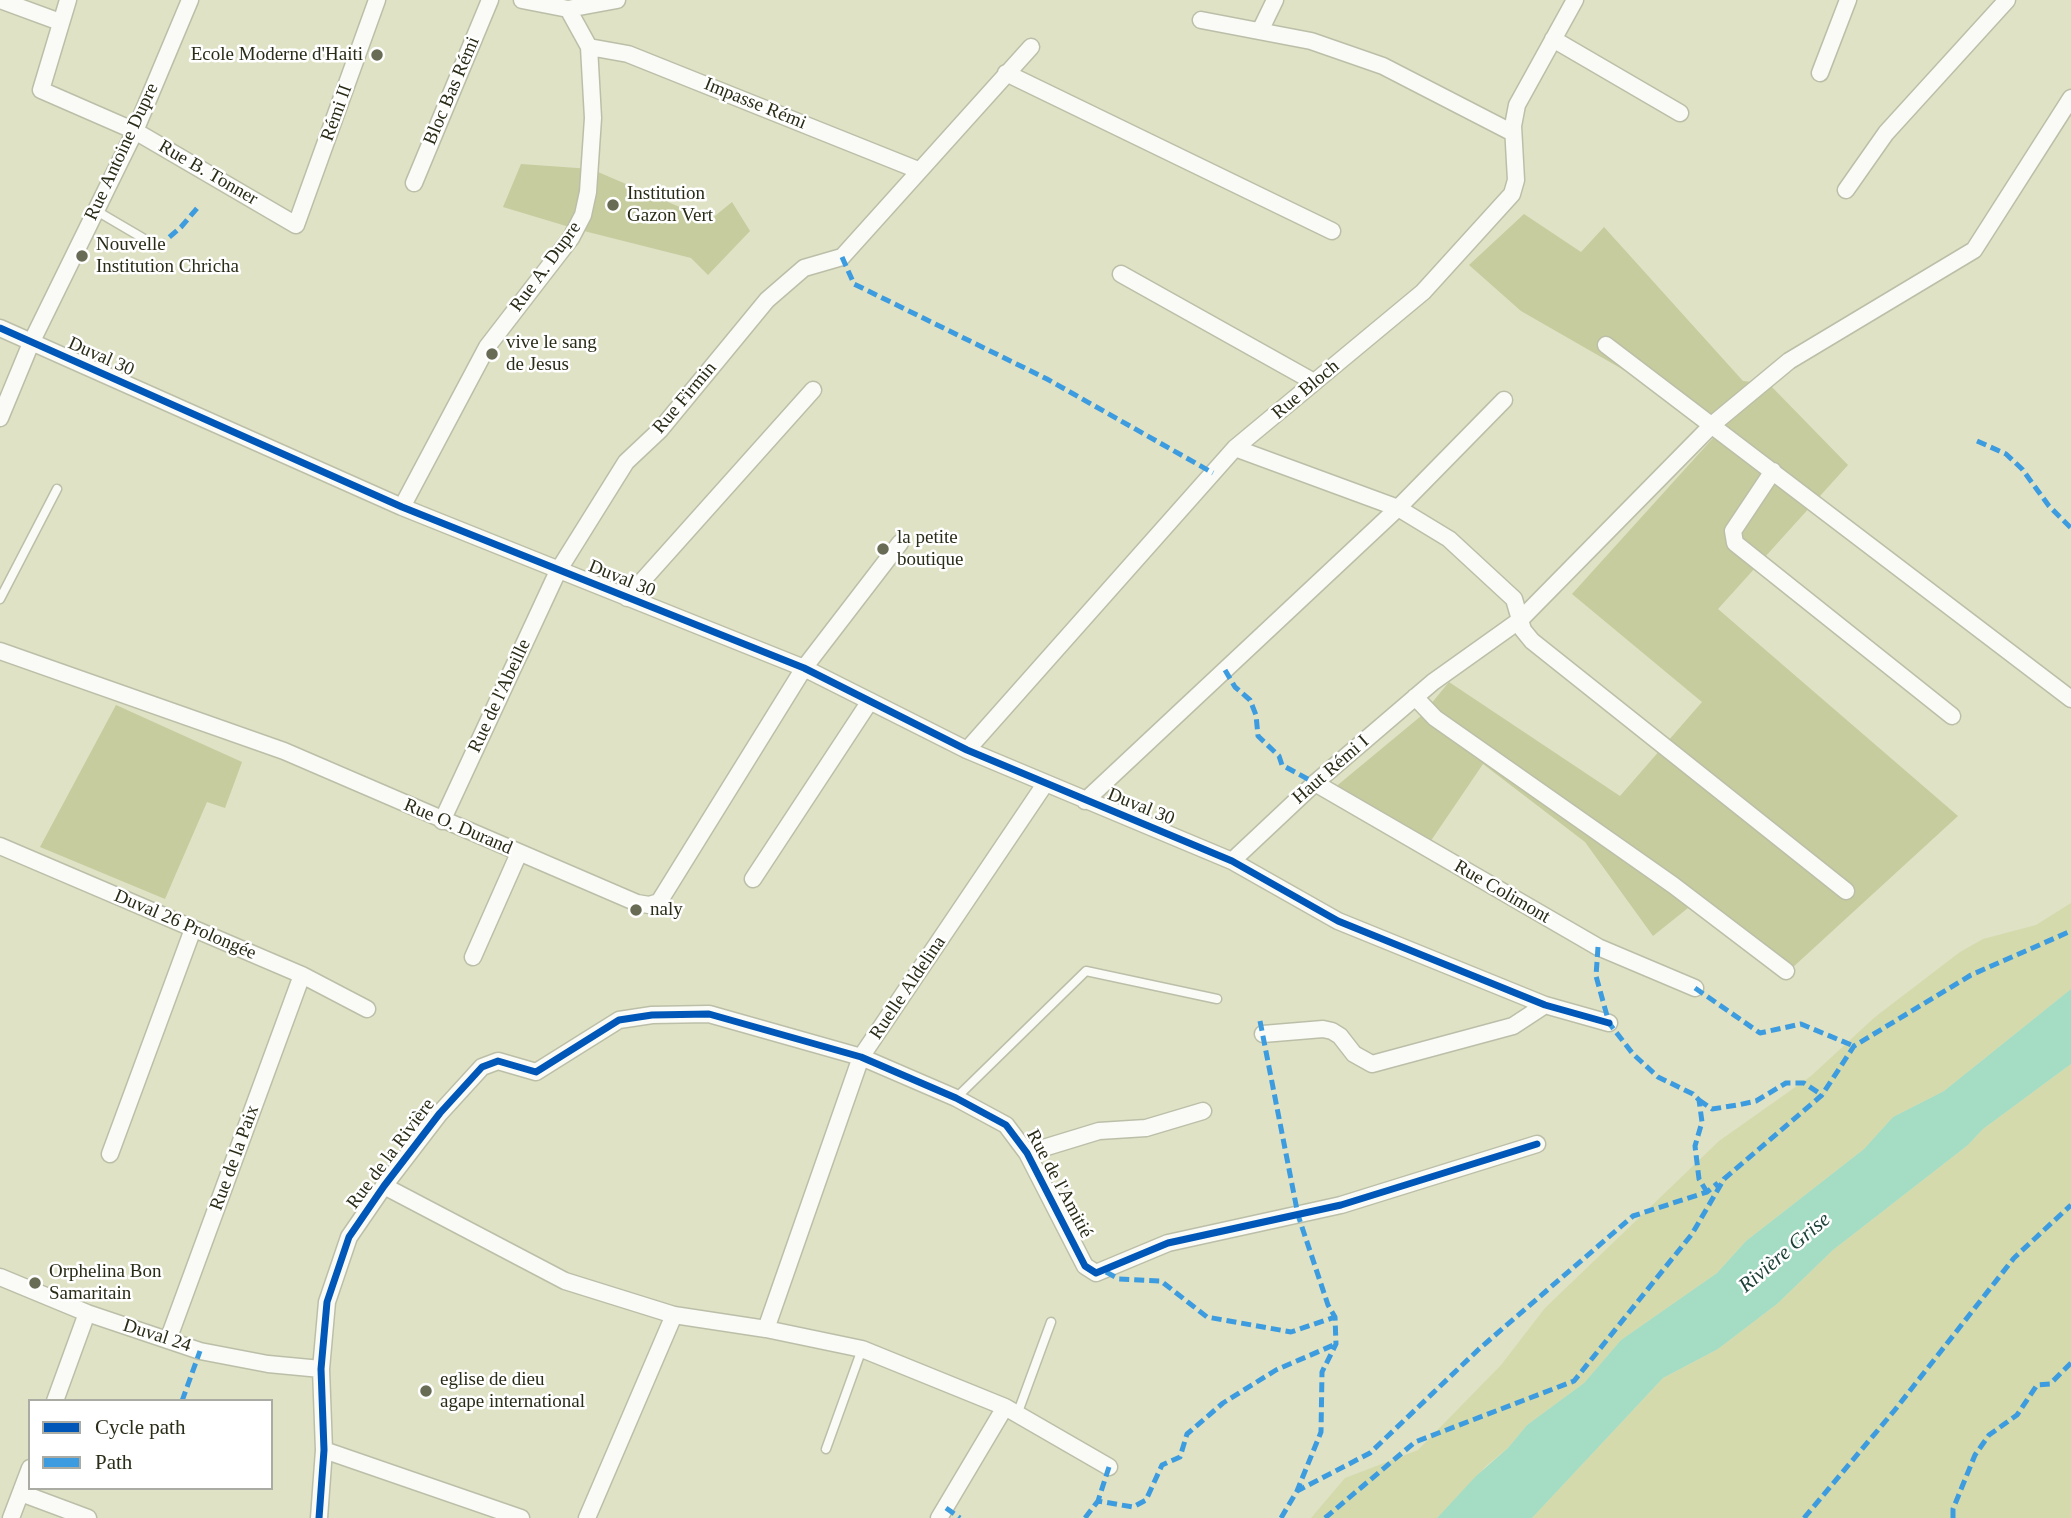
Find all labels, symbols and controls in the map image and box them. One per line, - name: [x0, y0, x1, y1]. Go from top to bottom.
- street label: Bloc Bas Rémi: [419, 34, 485, 148]
- place label: Ecole Moderne d'Haiti: [191, 44, 363, 66]
- marker: Ecole Moderne d'Haiti: [369, 47, 385, 63]
- street label: Impasse Rémi: [701, 73, 809, 135]
- street label: Rue Antoine Dupre: [80, 80, 164, 224]
- street label: Rémi II: [316, 82, 358, 144]
- street label: Rue B. Tonner: [154, 135, 262, 211]
- place label: Institution Gazon Vert: [627, 183, 713, 227]
- marker: Institution Gazon Vert: [605, 197, 621, 213]
- street label: Rue A. Dupre: [506, 217, 586, 317]
- place label: Nouvelle Institution Chricha: [96, 234, 239, 278]
- marker: Nouvelle Institution Chricha: [74, 248, 90, 264]
- street label: Duval 30: [64, 332, 138, 382]
- place label: vive le sang de Jesus: [506, 332, 597, 376]
- marker: vive le sang de Jesus: [484, 346, 500, 362]
- street label: Rue Bloch: [1268, 355, 1344, 425]
- street label: Rue Firmin: [648, 357, 722, 439]
- place label: la petite boutique: [897, 527, 963, 571]
- marker: la petite boutique: [875, 541, 891, 557]
- street label: Duval 30: [585, 555, 659, 603]
- street label: Rue de l'Abeille: [464, 636, 536, 756]
- street label: Haut Rémi I: [1288, 731, 1374, 809]
- street label: Duval 30: [1104, 783, 1178, 831]
- street label: Rue O. Durand: [400, 794, 516, 860]
- street label: Rue Colimont: [1450, 855, 1554, 929]
- street label: Duval 26 Prolongée: [111, 885, 259, 965]
- place label: naly: [650, 899, 683, 921]
- marker: naly: [628, 902, 644, 918]
- street label: Ruelle Aldelina: [865, 932, 951, 1044]
- street label: Rue de la Rivière: [342, 1094, 440, 1214]
- street label: Rue de la Paix: [205, 1102, 265, 1214]
- street label: Rue de l'Amitié: [1021, 1126, 1097, 1242]
- water label: Rivière Grise: [1734, 1207, 1836, 1299]
- place label: Orphelina Bon Samaritain: [49, 1261, 161, 1305]
- marker: Orphelina Bon Samaritain: [27, 1275, 43, 1291]
- street label: Duval 24: [120, 1314, 194, 1358]
- place label: eglise de dieu agape international: [440, 1369, 585, 1413]
- marker: eglise de dieu agape international: [418, 1383, 434, 1399]
- legend: [28, 1399, 273, 1490]
- text: Cycle path: [95, 1415, 185, 1439]
- text: Path: [95, 1450, 132, 1474]

